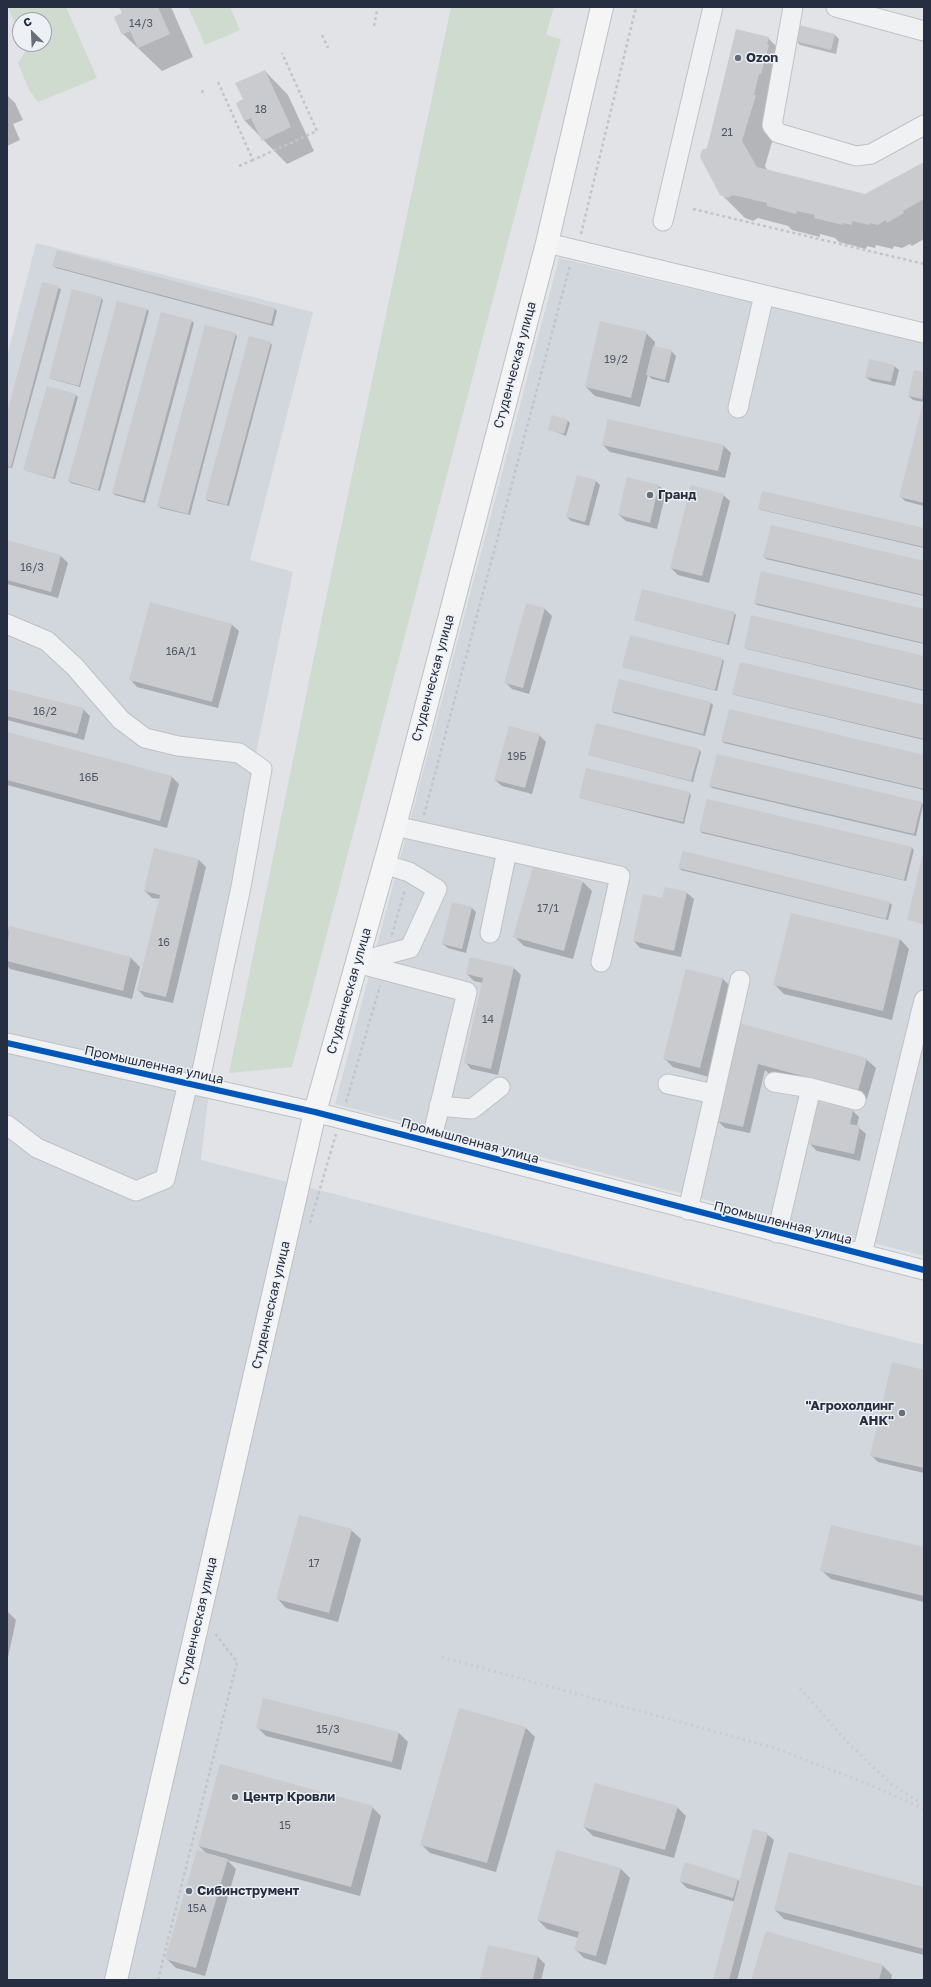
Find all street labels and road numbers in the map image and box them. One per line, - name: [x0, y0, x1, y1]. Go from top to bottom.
- street label: Студенческая улица: [491, 300, 539, 430]
- street label: Студенческая улица: [409, 613, 457, 743]
- street label: Студенческая улица: [323, 926, 375, 1056]
- street label: Промышленная улица: [83, 1043, 225, 1087]
- street label: Промышленная улица: [399, 1115, 541, 1167]
- street label: Промышленная улица: [712, 1198, 854, 1248]
- street label: Студенческая улица: [249, 1239, 293, 1371]
- street label: Студенческая улица: [176, 1555, 220, 1687]

